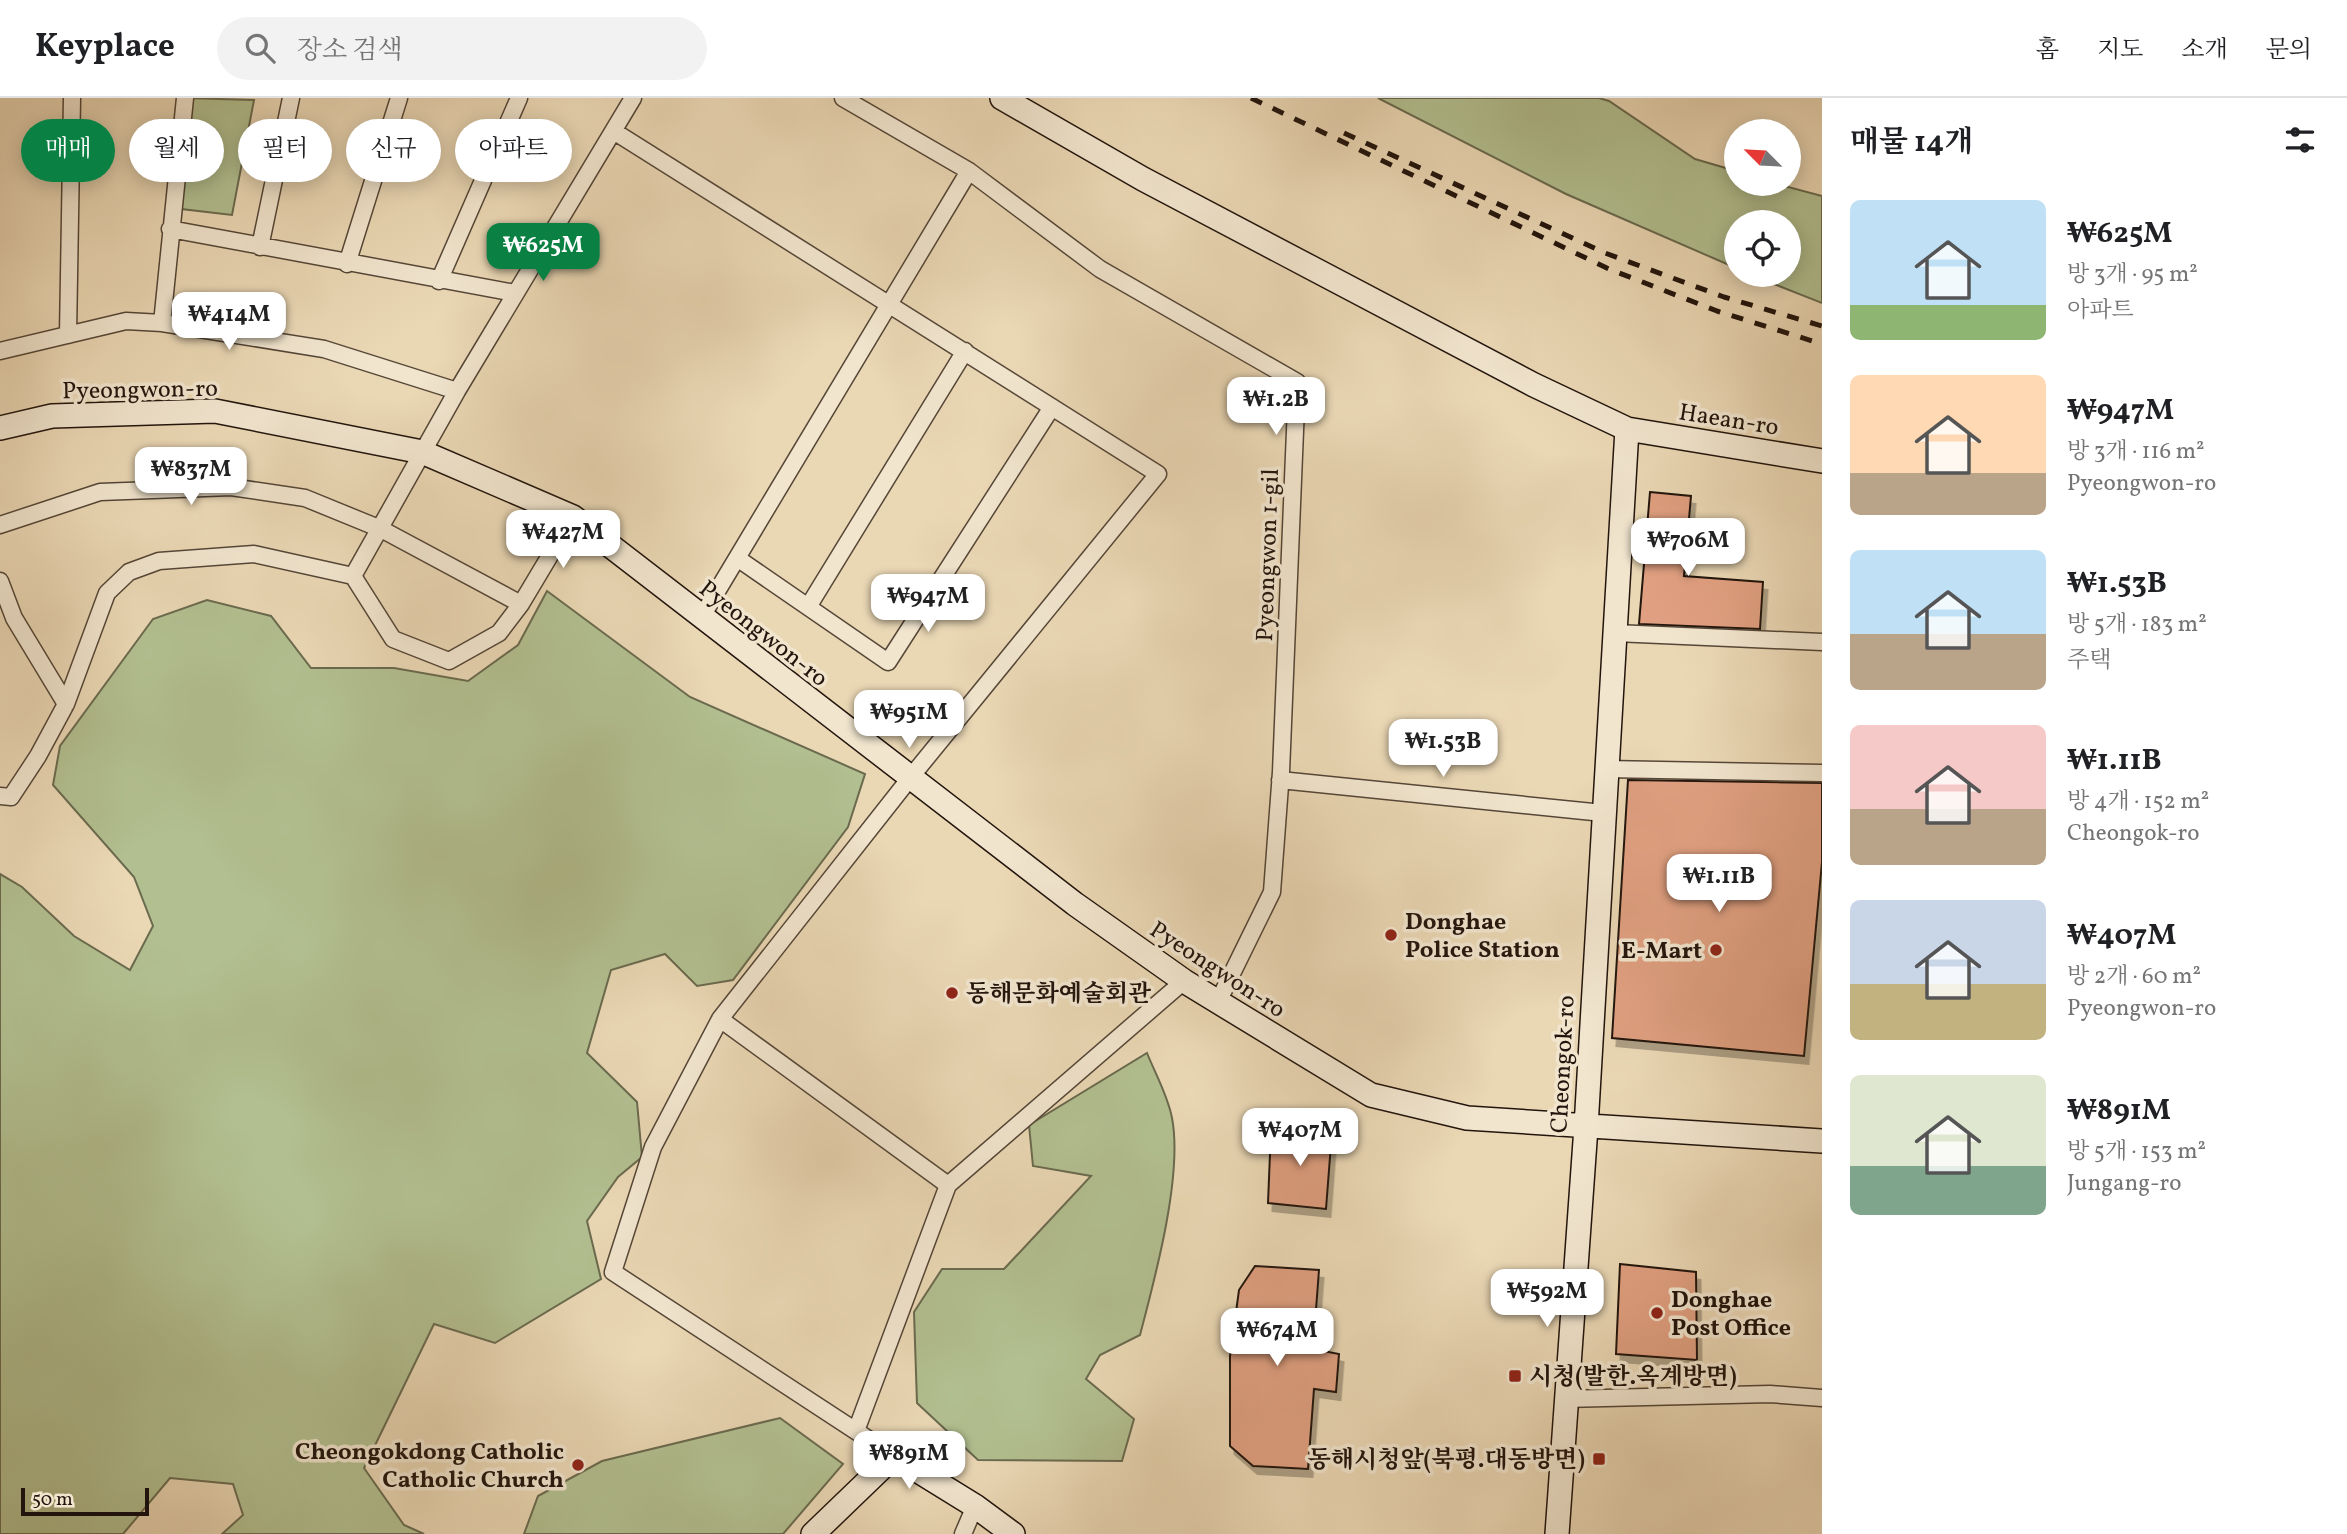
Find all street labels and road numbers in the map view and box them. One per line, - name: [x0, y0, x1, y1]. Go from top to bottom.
- street label: Pyeongwon-ro: [62, 373, 218, 409]
- street label: Haean-ro: [1676, 396, 1781, 446]
- street label: Pyeongwon 1-gil: [1249, 468, 1289, 642]
- street label: Pyeongwon-ro: [691, 573, 835, 696]
- street label: Pyeongwon-ro: [1142, 914, 1291, 1027]
- street label: Cheongok-ro: [1543, 994, 1585, 1134]

